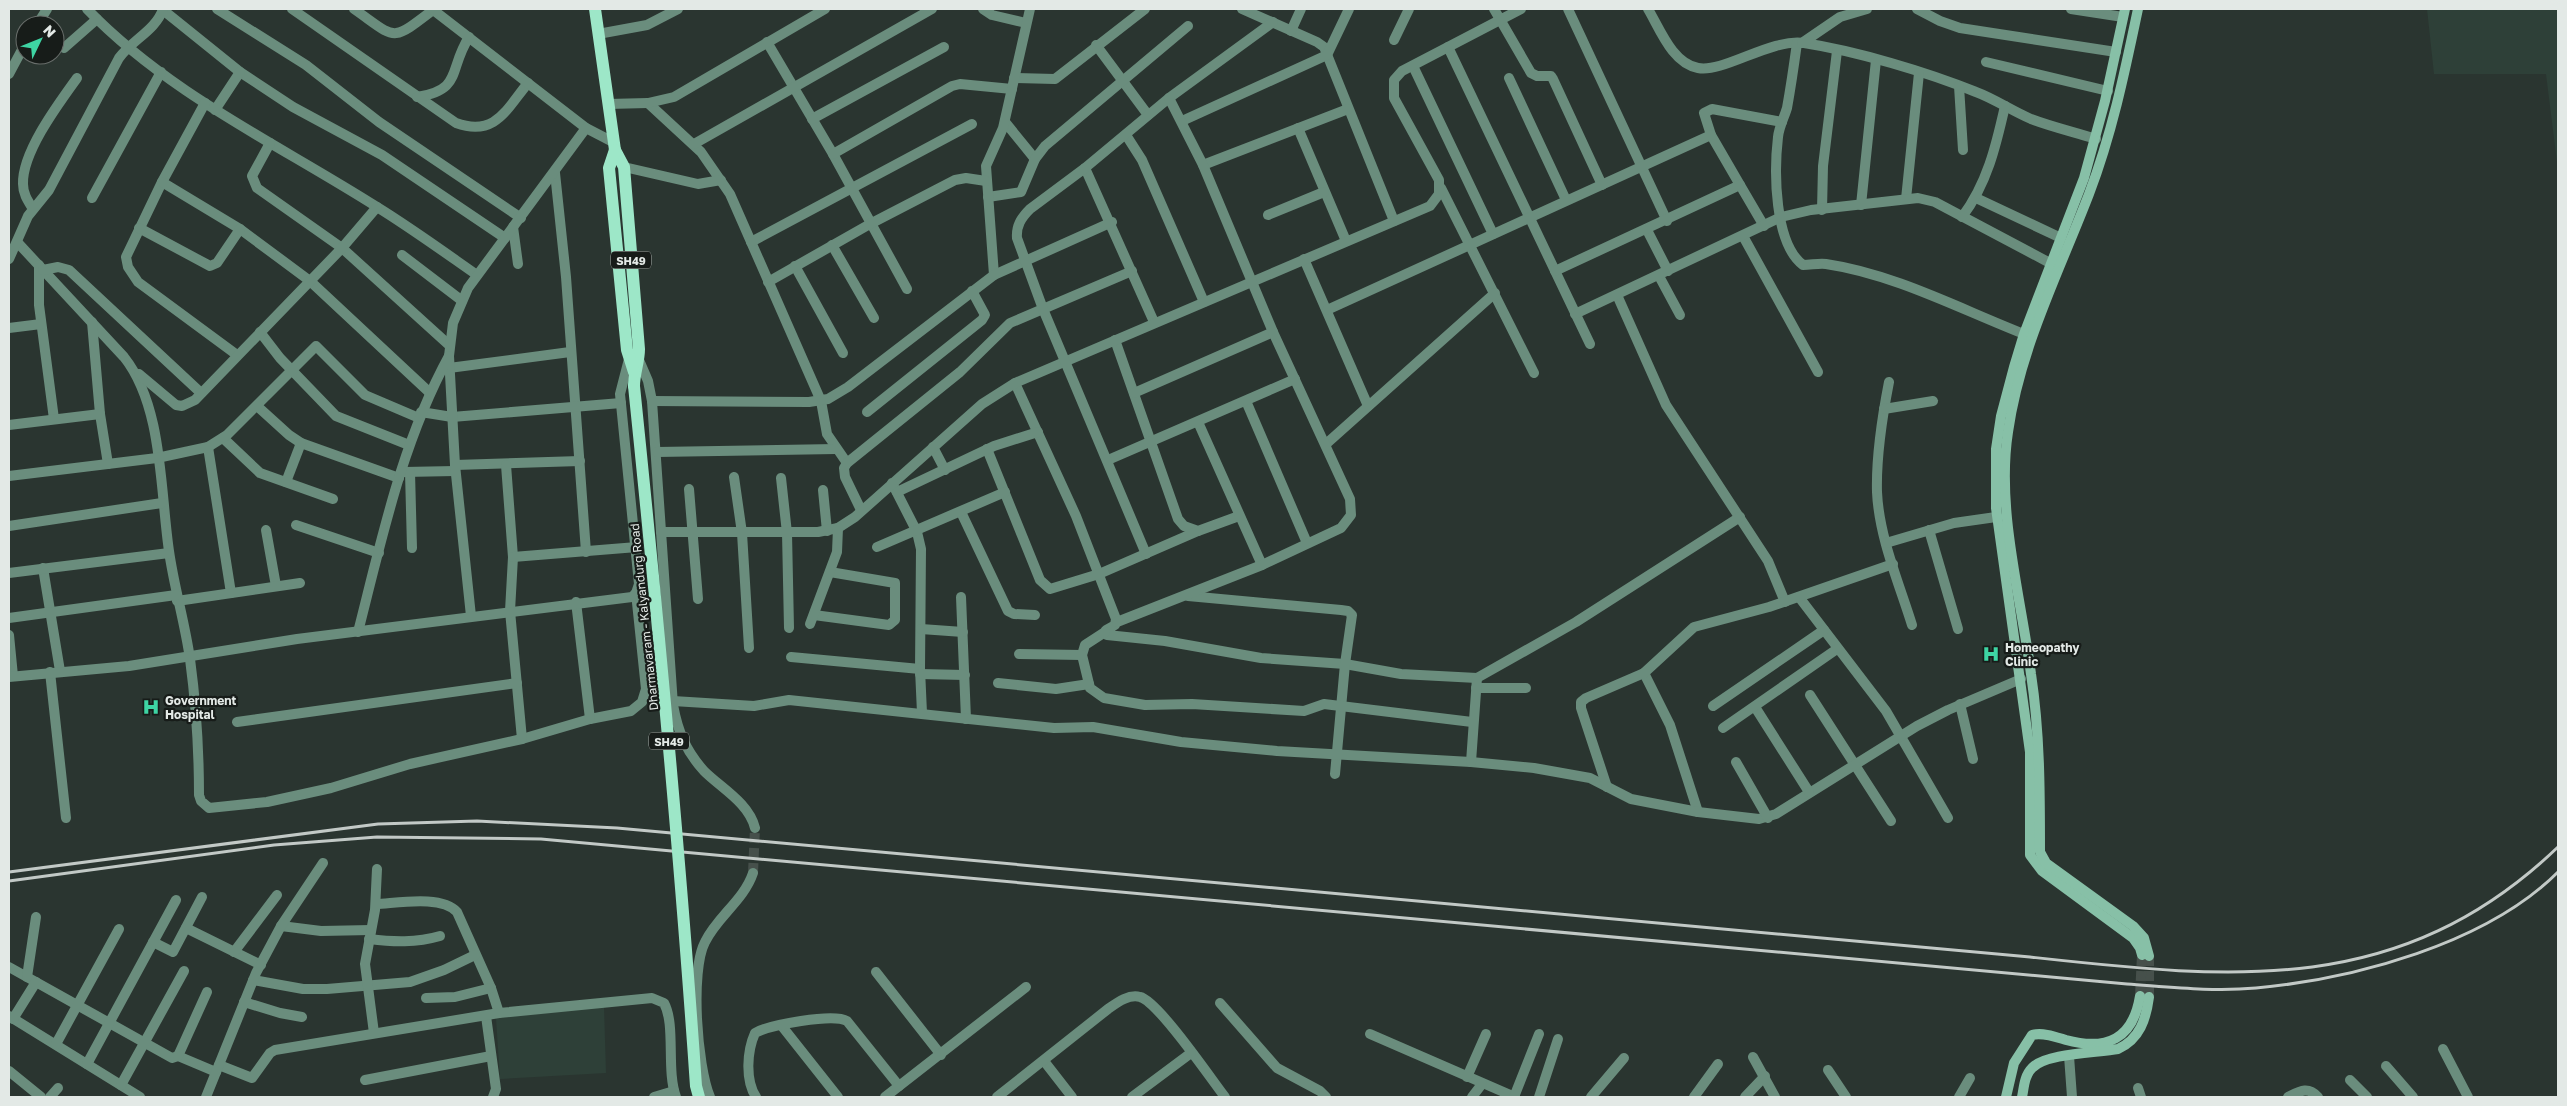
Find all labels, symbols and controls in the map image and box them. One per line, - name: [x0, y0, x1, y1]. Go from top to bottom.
- north arrow: [15, 15, 65, 65]
- text: N: [40, 21, 60, 40]
- road number: SH49: [611, 252, 651, 268]
- street label: Dharmavaram - Kalyandurg Road: [627, 523, 661, 711]
- place label: Homeopathy Clinic: [2005, 640, 2080, 669]
- hospital icon: Homeopathy Clinic: [1981, 644, 2001, 664]
- place label: Government Hospital: [165, 693, 237, 722]
- hospital icon: Government Hospital: [141, 697, 161, 717]
- road number: SH49: [649, 732, 689, 749]

